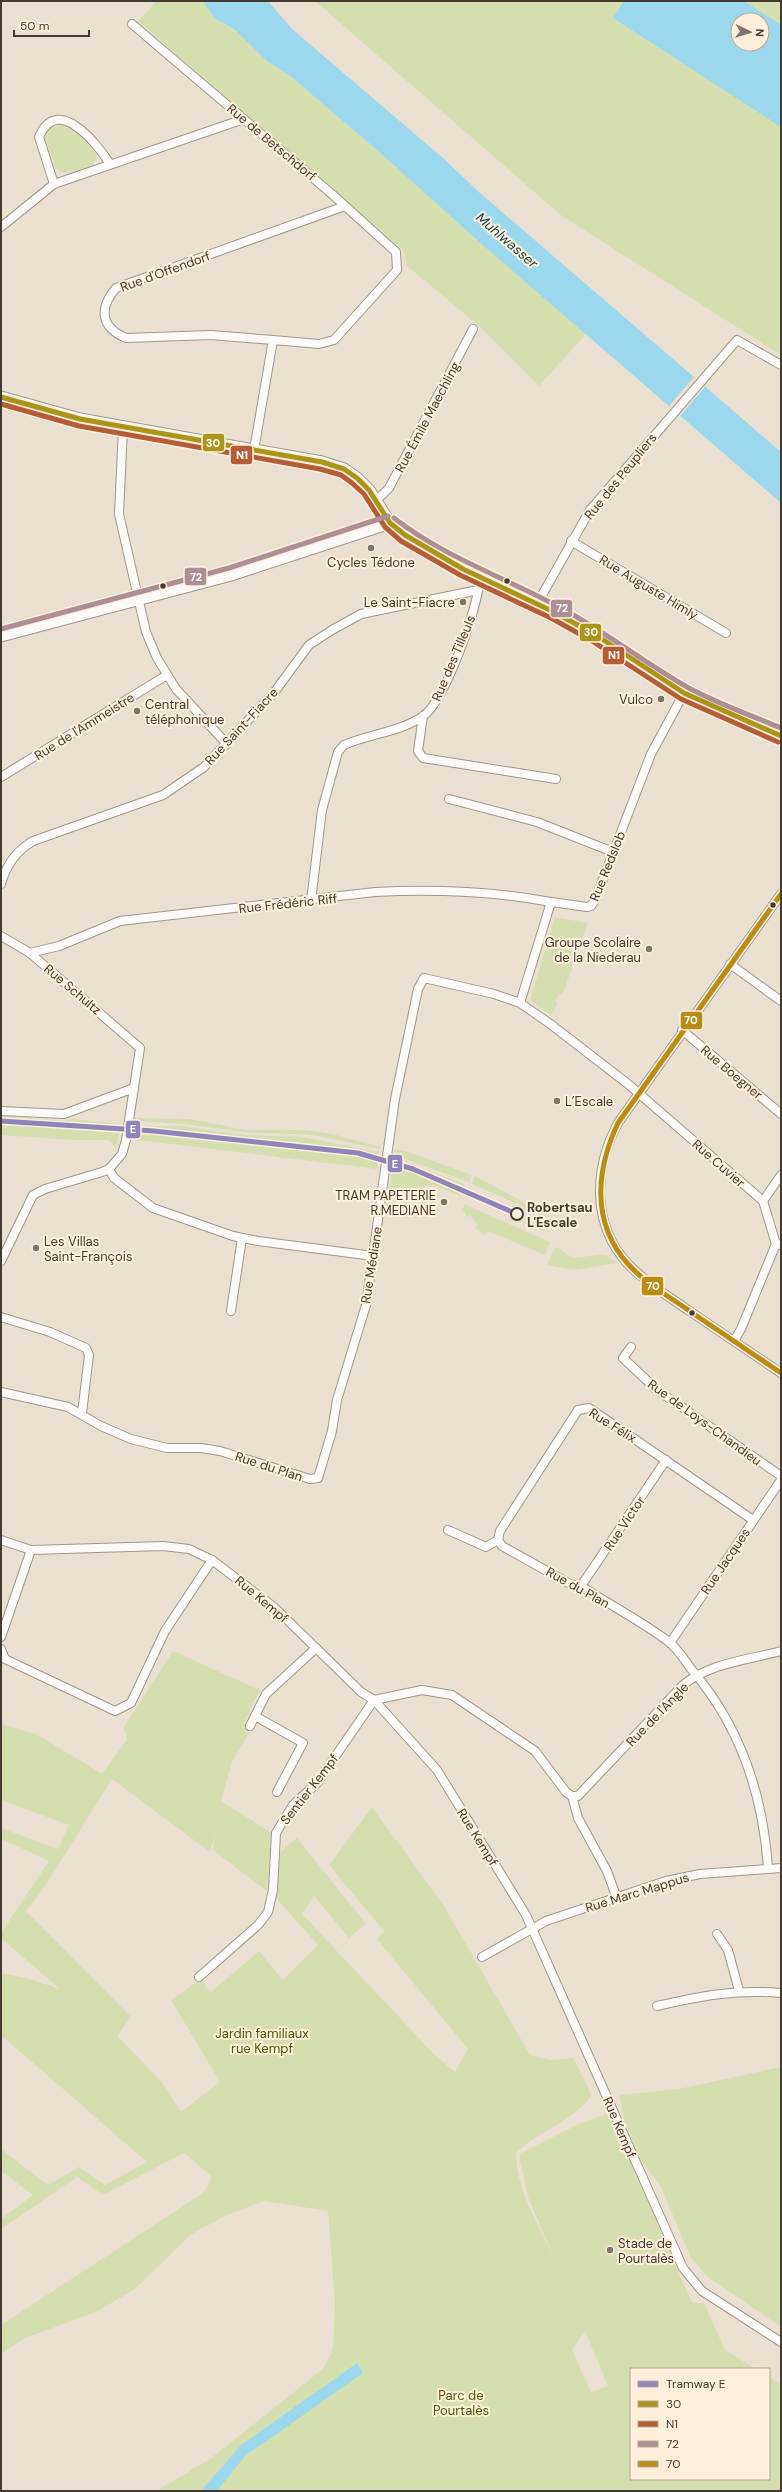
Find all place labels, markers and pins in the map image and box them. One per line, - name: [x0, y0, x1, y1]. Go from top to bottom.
- marker: Cycles Tédone: [366, 543, 376, 553]
- place label: Cycles Tédone: [327, 554, 415, 571]
- unlabelled marker: [502, 576, 512, 586]
- unlabelled marker: [158, 581, 168, 591]
- place label: Le Saint-Fiacre: [364, 594, 455, 611]
- marker: Le Saint-Fiacre: [458, 597, 468, 607]
- place label: Vulco: [619, 691, 653, 708]
- marker: Vulco: [656, 694, 666, 704]
- place label: Central téléphonique: [145, 696, 224, 728]
- marker: Central téléphonique: [132, 706, 142, 716]
- unlabelled marker: [768, 900, 778, 910]
- place label: Groupe Scolaire de la Niederau: [545, 934, 641, 966]
- marker: Groupe Scolaire de la Niederau: [644, 944, 654, 954]
- place label: L’Escale: [565, 1093, 613, 1110]
- marker: L’Escale: [552, 1096, 562, 1106]
- place label: TRAM PAPETERIE R.MEDIANE: [335, 1187, 436, 1219]
- marker: TRAM PAPETERIE R.MEDIANE: [439, 1197, 449, 1207]
- place label: Robertsau L'Escale: [527, 1199, 593, 1231]
- marker: Robertsau L'Escale: [510, 1207, 524, 1221]
- place label: Les Villas Saint-François: [44, 1233, 132, 1265]
- marker: Les Villas Saint-François: [31, 1243, 41, 1253]
- unlabelled marker: [687, 1308, 697, 1318]
- place label: Stade de Pourtalès: [618, 2235, 674, 2267]
- marker: Stade de Pourtalès: [605, 2245, 615, 2255]

